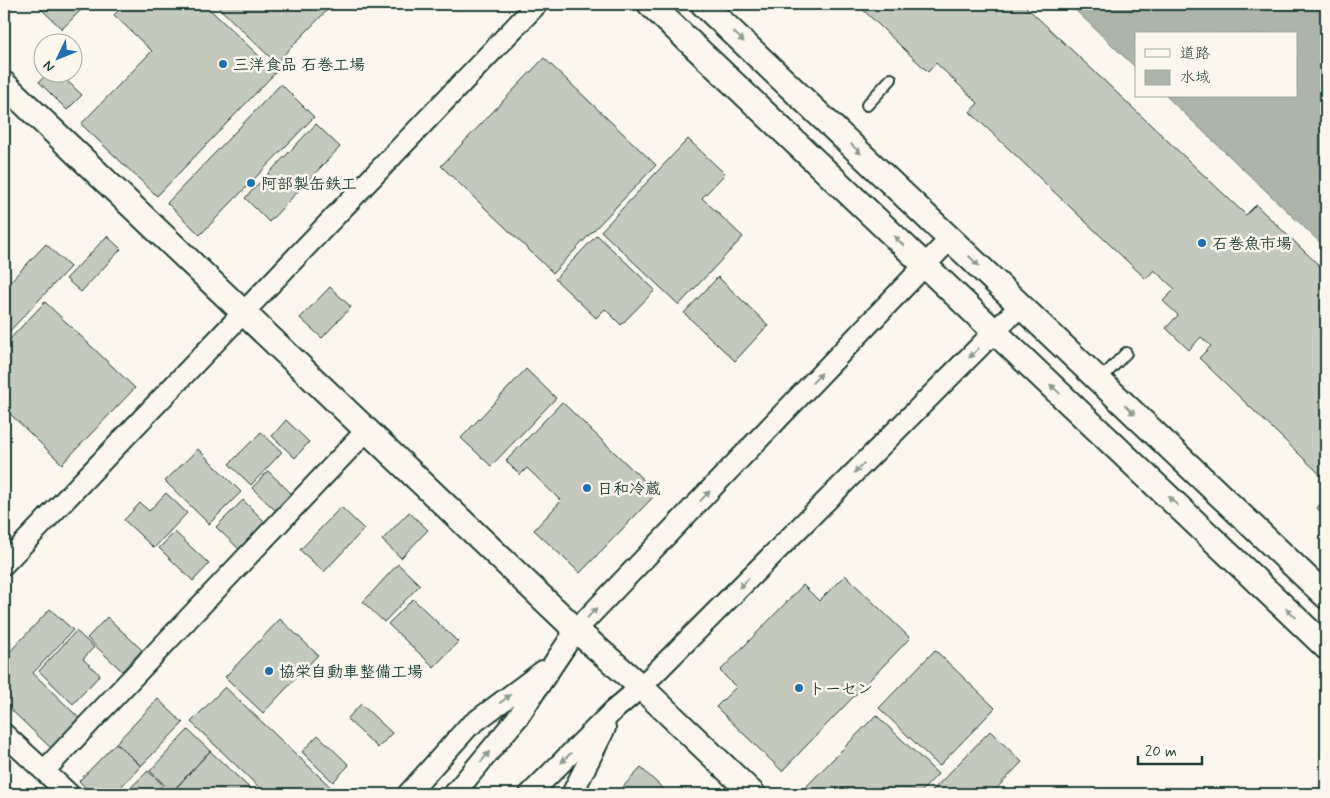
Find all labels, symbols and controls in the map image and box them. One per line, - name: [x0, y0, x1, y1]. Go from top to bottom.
- one-way arrow: [732, 31, 744, 43]
- north arrow: [32, 32, 82, 82]
- legend: [1135, 32, 1298, 98]
- text: 道路: [1180, 44, 1210, 64]
- place label: 三洋食品 石巻工場: [233, 55, 365, 76]
- text: N: [39, 57, 59, 76]
- marker: 三洋食品 石巻工場: [217, 58, 229, 70]
- text: 水域: [1180, 68, 1210, 88]
- one-way arrow: [850, 143, 862, 155]
- place label: 阿部製缶鉄工: [261, 174, 357, 195]
- marker: 阿部製缶鉄工: [245, 177, 257, 189]
- place label: 石巻魚市場: [1212, 234, 1292, 255]
- one-way arrow: [894, 235, 906, 247]
- marker: 石巻魚市場: [1196, 237, 1208, 249]
- one-way arrow: [968, 255, 980, 267]
- one-way arrow: [968, 347, 980, 359]
- one-way arrow: [811, 373, 823, 385]
- one-way arrow: [1049, 383, 1061, 395]
- one-way arrow: [1123, 404, 1135, 416]
- one-way arrow: [853, 461, 865, 473]
- place label: 日和冷蔵: [597, 479, 661, 500]
- marker: 日和冷蔵: [581, 482, 593, 494]
- one-way arrow: [699, 490, 711, 502]
- one-way arrow: [1167, 495, 1179, 507]
- one-way arrow: [738, 577, 750, 589]
- one-way arrow: [586, 607, 598, 619]
- one-way arrow: [1285, 607, 1297, 619]
- place label: 協栄自動車整備工場: [279, 662, 423, 683]
- marker: 協栄自動車整備工場: [263, 665, 275, 677]
- place label: トーセン: [809, 679, 873, 700]
- marker: トーセン: [793, 682, 805, 694]
- one-way arrow: [498, 694, 511, 705]
- scale bar: [1138, 733, 1201, 765]
- text: 20 m: [1145, 742, 1177, 762]
- one-way arrow: [479, 751, 490, 763]
- one-way arrow: [560, 752, 572, 764]

